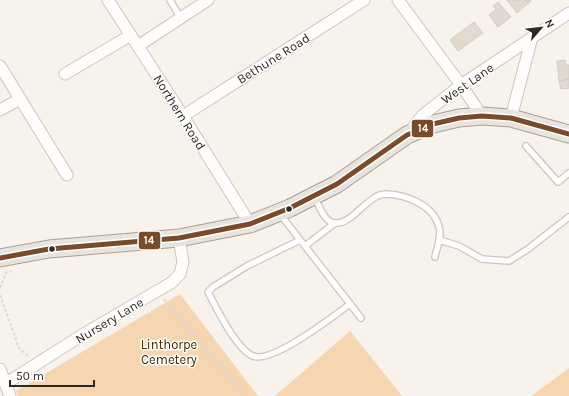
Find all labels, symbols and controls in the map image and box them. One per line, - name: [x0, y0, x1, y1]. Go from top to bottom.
- north arrow: [521, 8, 561, 48]
- text: N: [542, 17, 557, 30]
- street label: Bethune Road: [234, 30, 312, 87]
- street label: West Lane: [438, 60, 497, 107]
- street label: Northern Road: [151, 72, 209, 153]
- line badge: 14: [411, 119, 434, 138]
- text: 14: [418, 122, 429, 135]
- unlabelled marker: [284, 204, 294, 214]
- line badge: 14: [138, 231, 161, 250]
- text: 14: [144, 234, 155, 247]
- unlabelled marker: [47, 244, 57, 254]
- street label: Nursery Lane: [73, 294, 146, 347]
- park label: Linthorpe Cemetery: [141, 337, 198, 367]
- scale bar: [10, 362, 94, 388]
- text: 50 m: [16, 369, 44, 383]

